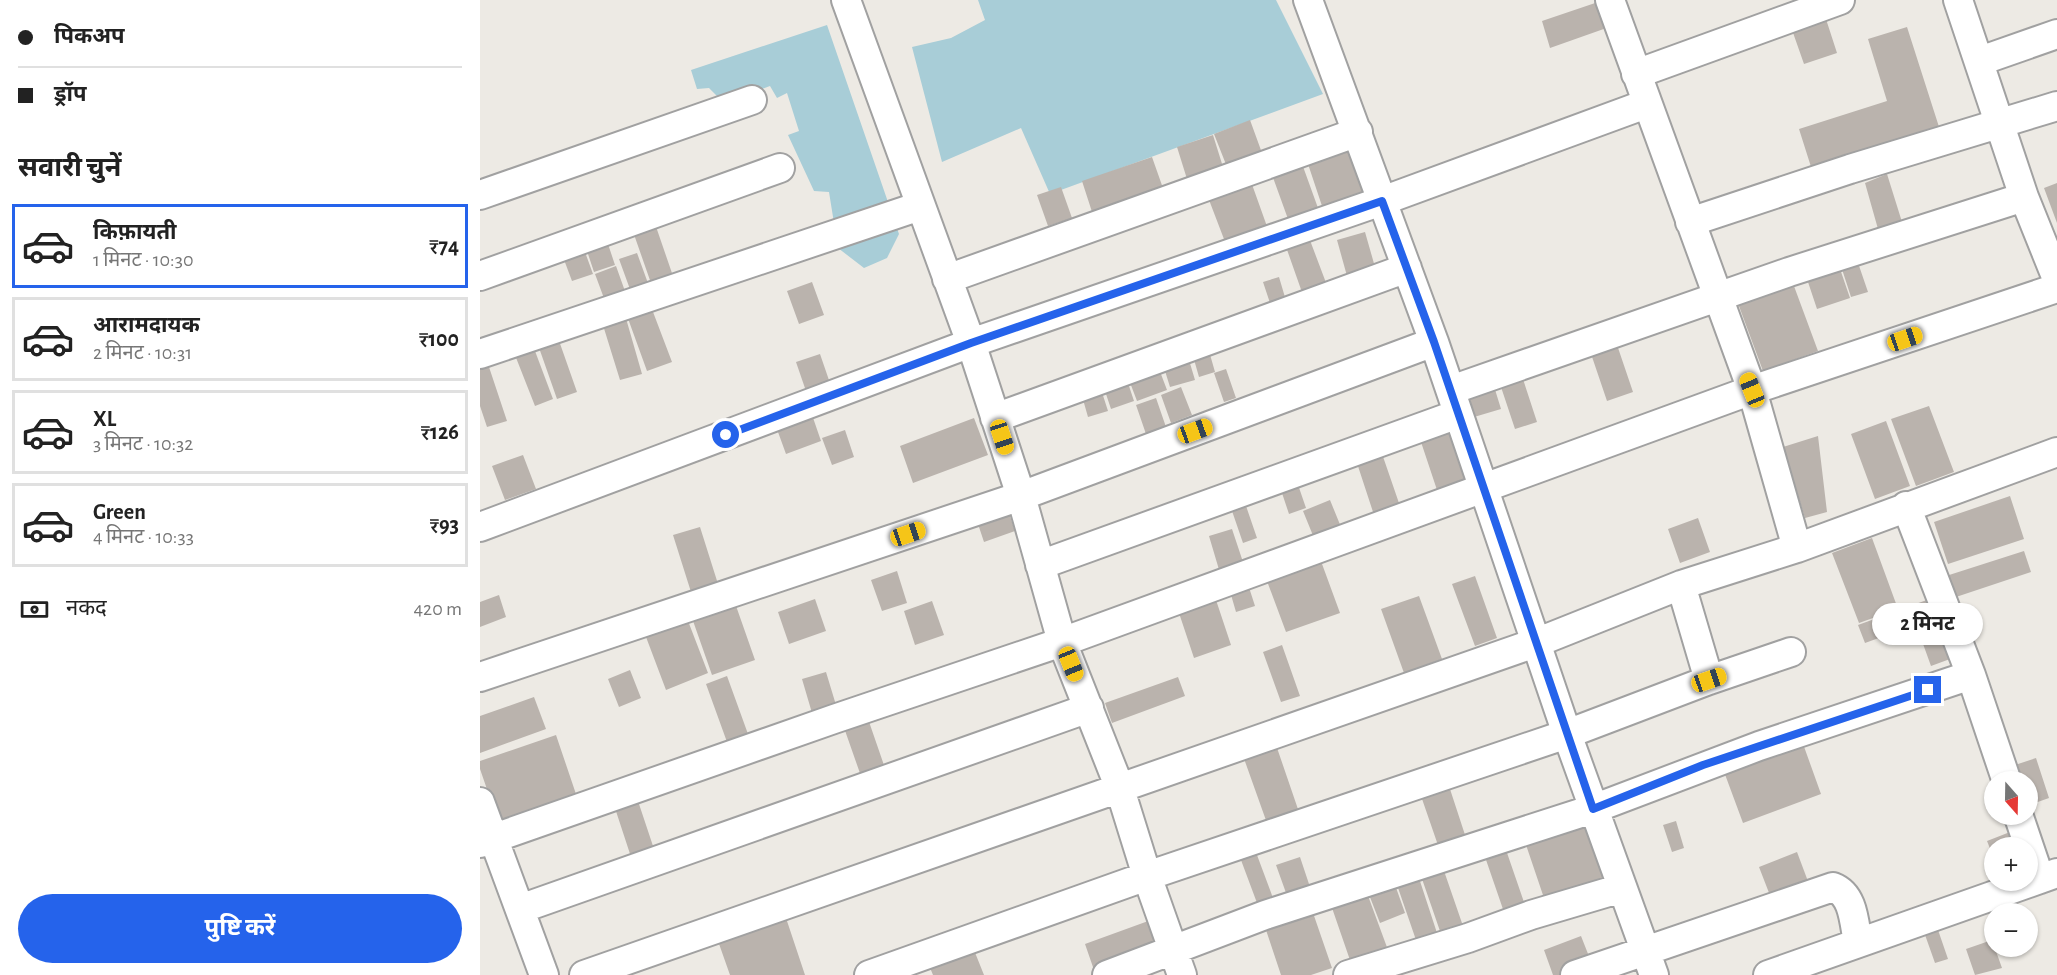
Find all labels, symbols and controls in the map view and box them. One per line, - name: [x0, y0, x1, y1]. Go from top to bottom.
- text: पिकअप: [54, 25, 125, 47]
- text: ड्रॉप: [54, 83, 87, 105]
- text: सवारी चुनें: [18, 154, 121, 181]
- icon: car: [21, 219, 75, 273]
- text: किफ़ायती: [93, 221, 177, 243]
- text: ₹74: [429, 235, 459, 257]
- text: 1 मिनट · 10:30: [93, 250, 194, 270]
- icon: car: [21, 312, 75, 366]
- text: आरामदायक: [93, 314, 200, 336]
- car: [1885, 325, 1925, 353]
- text: ₹100: [419, 328, 459, 350]
- text: 2 मिनट · 10:31: [93, 343, 192, 363]
- car: [1737, 370, 1767, 410]
- icon: car: [21, 405, 75, 459]
- text: XL: [93, 408, 116, 430]
- car: [1175, 416, 1215, 446]
- car: [988, 417, 1016, 457]
- text: ₹126: [421, 421, 459, 443]
- route start: [712, 421, 739, 448]
- text: 3 मिनट · 10:32: [93, 434, 193, 454]
- icon: car: [21, 498, 75, 552]
- text: Green: [93, 501, 146, 523]
- text: ₹93: [430, 514, 459, 536]
- car: [888, 520, 928, 548]
- text: 4 मिनट · 10:33: [93, 527, 194, 547]
- icon: cash: [18, 593, 51, 626]
- text: नकद: [66, 597, 107, 619]
- text: 420 m: [413, 599, 462, 619]
- callout: 2 मिनट: [1872, 603, 1984, 645]
- text: 2 मिनट: [1900, 614, 1955, 634]
- car: [1056, 644, 1086, 684]
- car: [1689, 666, 1729, 694]
- route end: [1914, 676, 1941, 703]
- north arrow: [1984, 771, 2038, 825]
- map controls: [1984, 771, 2038, 957]
- button: +: [1984, 837, 2038, 891]
- button: पुष्टि करें: [18, 894, 462, 963]
- button: −: [1984, 903, 2038, 957]

